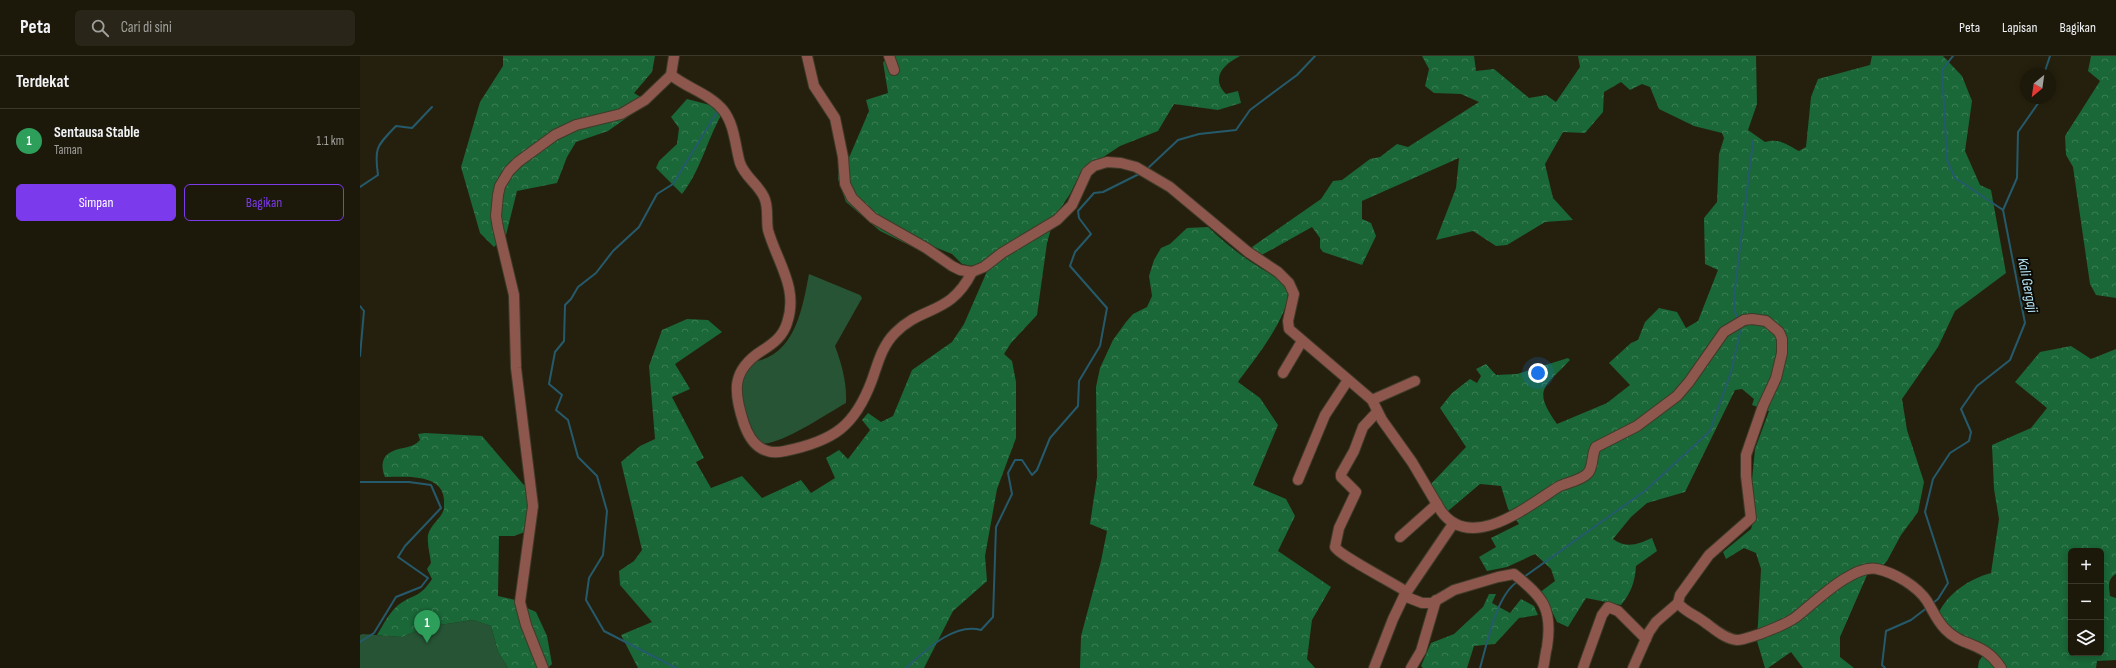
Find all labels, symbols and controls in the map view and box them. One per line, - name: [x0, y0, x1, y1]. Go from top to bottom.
- search box: [75, 10, 355, 46]
- text: Peta: [20, 16, 51, 39]
- icon: search: [89, 17, 111, 39]
- text: Cari di sini: [121, 18, 172, 37]
- text: Peta: [1959, 19, 1980, 36]
- text: Lapisan: [2002, 19, 2037, 36]
- text: Bagikan: [2059, 19, 2096, 36]
- north arrow: [2020, 68, 2056, 104]
- text: Terdekat: [16, 72, 69, 92]
- text: Sentausa Stable: [54, 123, 140, 142]
- text: 1: [26, 133, 32, 149]
- text: 1.1 km: [317, 133, 344, 149]
- text: Taman: [54, 142, 82, 158]
- button: Simpan: [16, 184, 176, 221]
- button: Bagikan: [184, 184, 344, 221]
- water label: Kali Gergaji: [2013, 256, 2042, 315]
- your location: [1528, 363, 1548, 383]
- map controls: [2068, 548, 2104, 656]
- button: +: [2068, 548, 2104, 584]
- button: −: [2068, 584, 2104, 620]
- pin: 1: [414, 610, 440, 643]
- button: layers: [2068, 620, 2104, 656]

